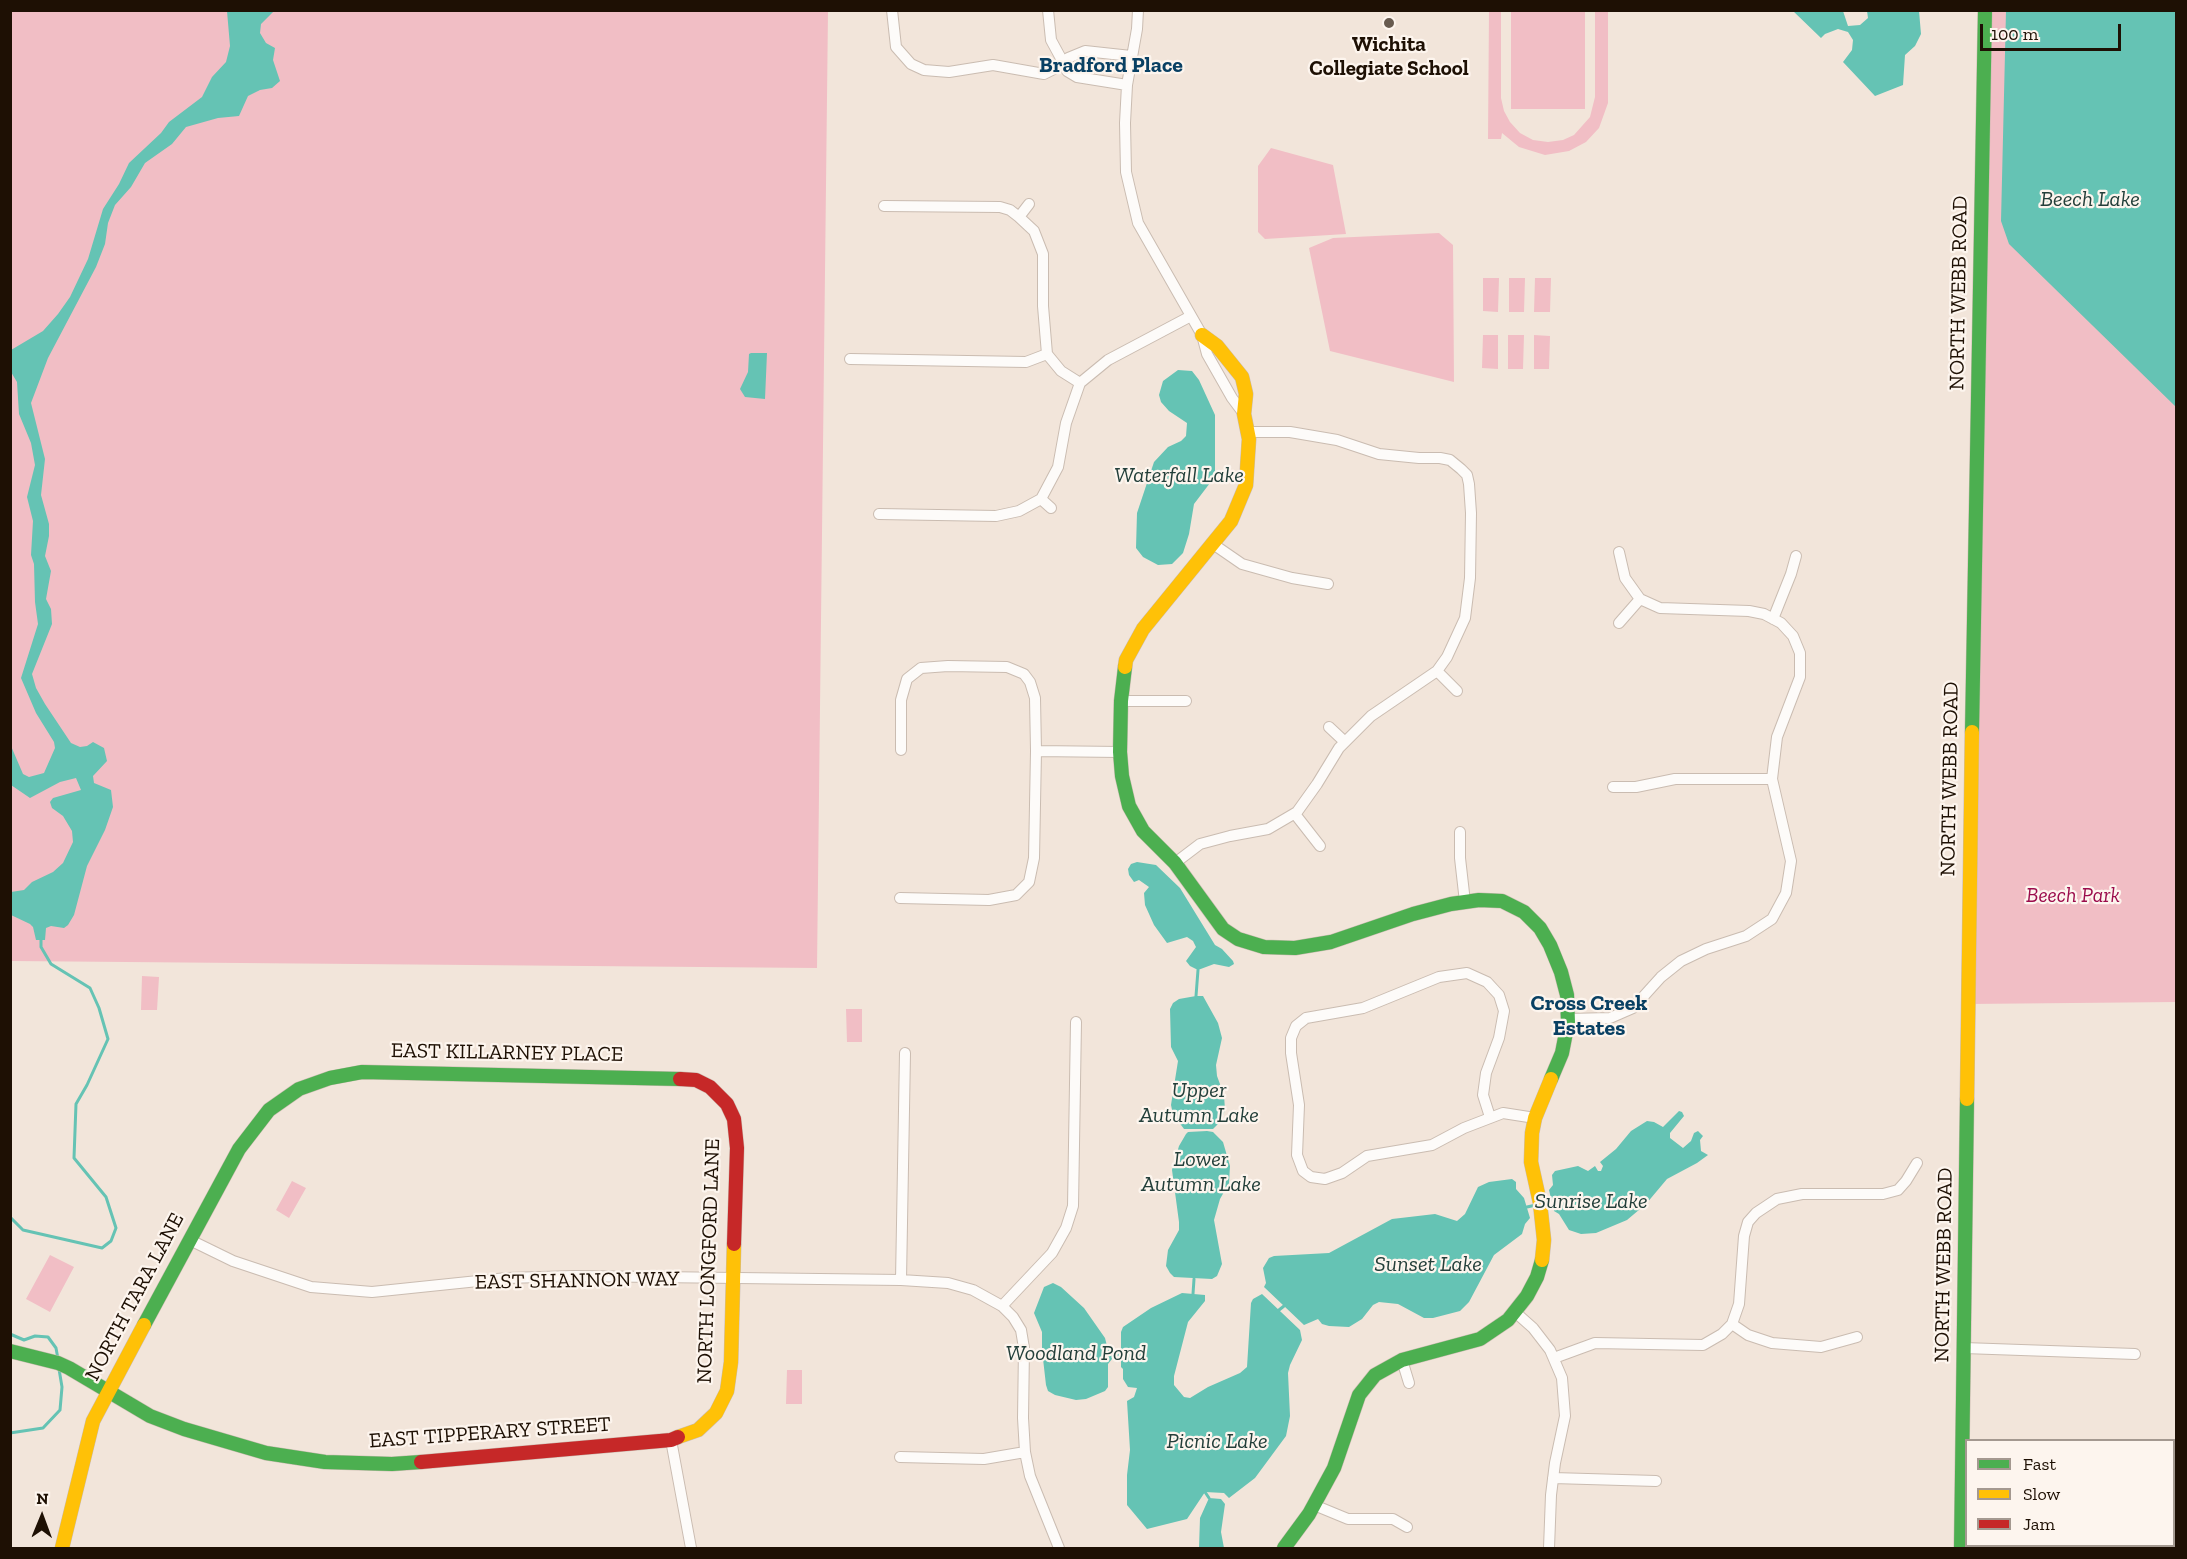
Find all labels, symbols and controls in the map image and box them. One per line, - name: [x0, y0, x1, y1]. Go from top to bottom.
- scale bar: [1983, 12, 2124, 50]
- marker: Wichita Collegiate School: [1382, 16, 1396, 30]
- text: 100 m: [1991, 23, 2038, 45]
- place label: Wichita Collegiate School: [1309, 32, 1469, 82]
- district label: Bradford Place: [1039, 53, 1183, 79]
- water label: Beech Lake: [2040, 187, 2140, 213]
- street label: NORTH WEBB ROAD: [1945, 195, 1973, 391]
- water label: Waterfall Lake: [1114, 463, 1244, 489]
- street label: NORTH WEBB ROAD: [1936, 681, 1964, 877]
- park label: Beech Park: [2026, 883, 2120, 909]
- district label: Cross Creek Estates: [1531, 991, 1647, 1042]
- street label: EAST KILLARNEY PLACE: [391, 1038, 623, 1068]
- water label: Upper Autumn Lake: [1139, 1078, 1259, 1130]
- street label: NORTH LONGFORD LANE: [692, 1138, 726, 1384]
- water label: Lower Autumn Lake: [1141, 1147, 1261, 1198]
- street label: NORTH WEBB ROAD: [1930, 1167, 1958, 1363]
- water label: Sunrise Lake: [1534, 1189, 1648, 1215]
- street label: NORTH TARA LANE: [80, 1209, 190, 1385]
- water label: Sunset Lake: [1374, 1252, 1482, 1278]
- street label: EAST SHANNON WAY: [474, 1267, 680, 1295]
- water label: Woodland Pond: [1006, 1341, 1146, 1367]
- street label: EAST TIPPERARY STREET: [368, 1412, 612, 1454]
- water label: Picnic Lake: [1166, 1429, 1268, 1455]
- legend: [1965, 1439, 2175, 1547]
- text: Fast: [2023, 1453, 2056, 1475]
- text: Slow: [2023, 1483, 2060, 1505]
- north arrow: [12, 1487, 72, 1547]
- text: N: [36, 1489, 49, 1508]
- text: Jam: [2023, 1513, 2055, 1535]

